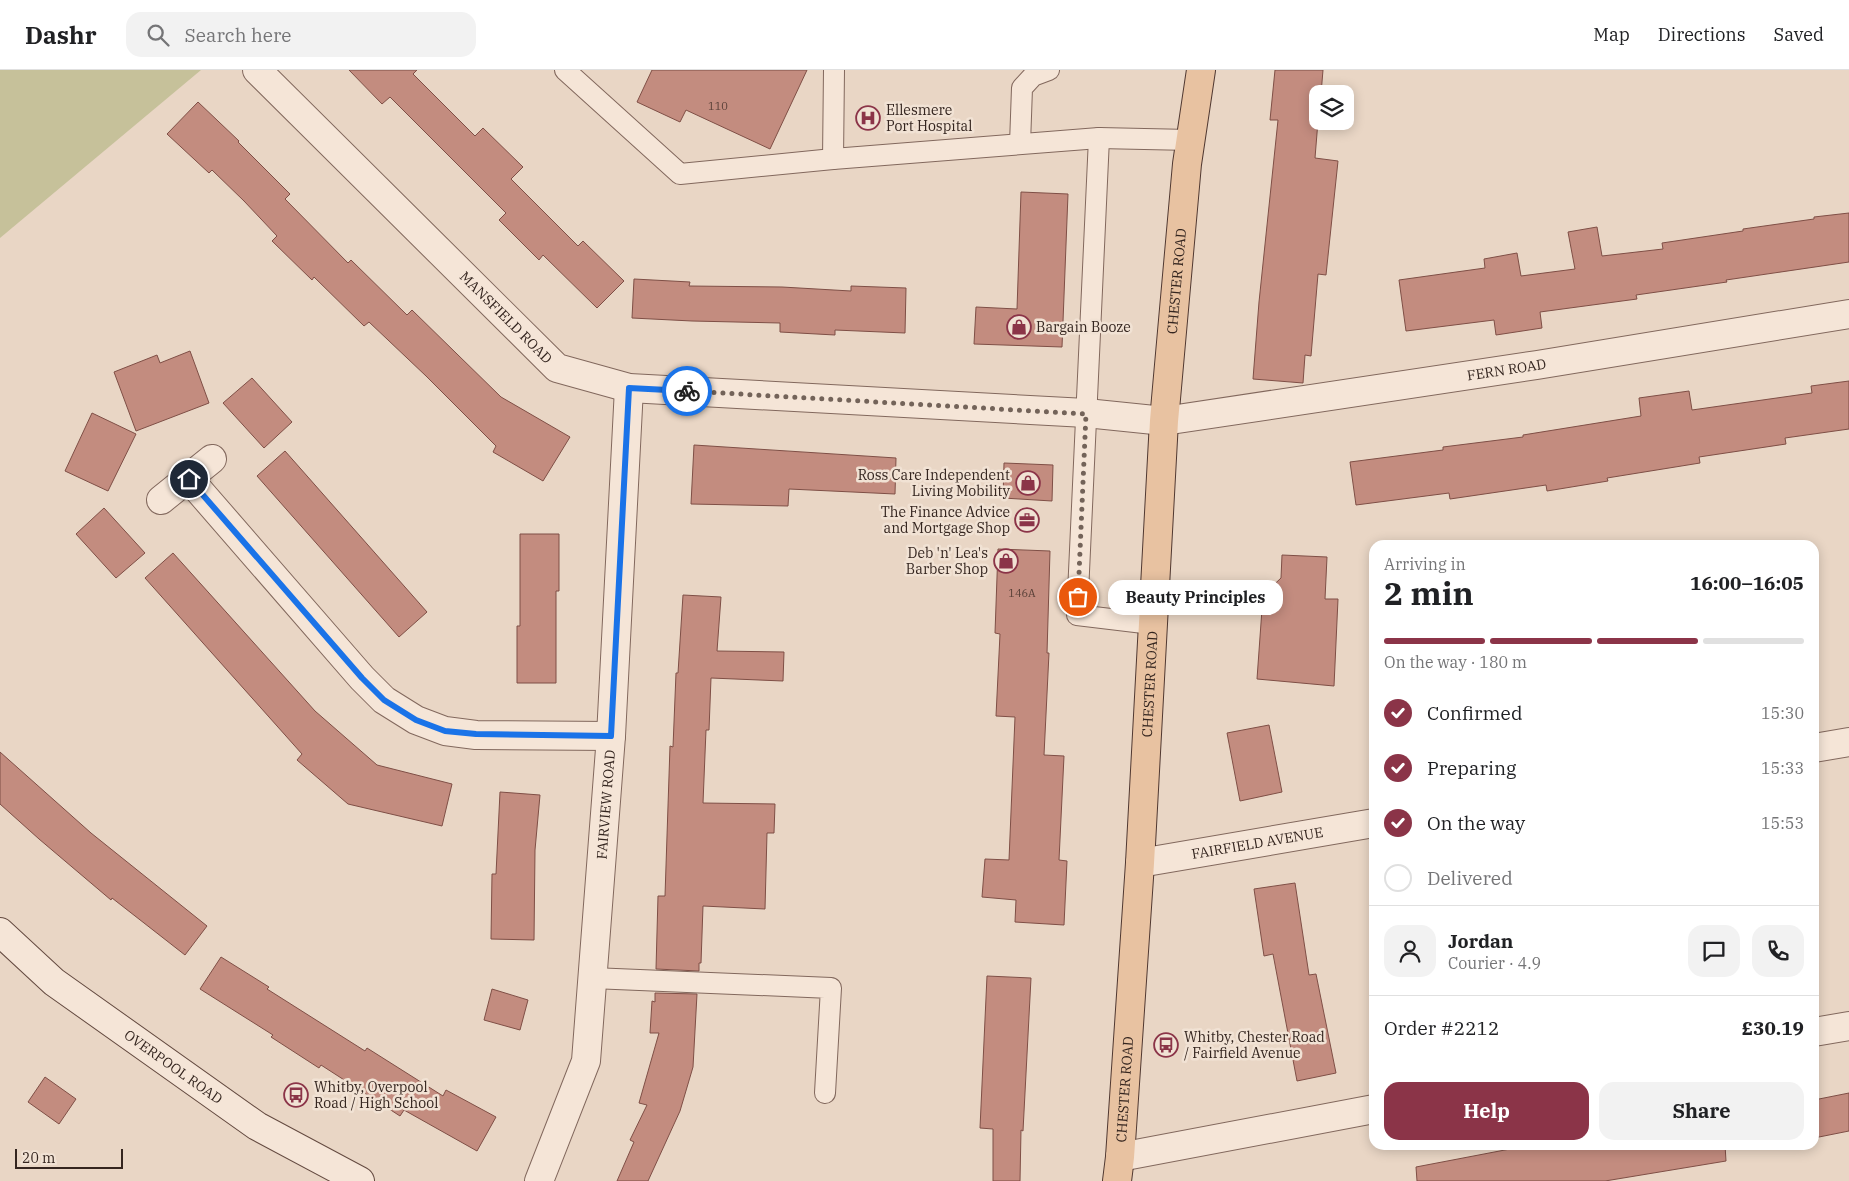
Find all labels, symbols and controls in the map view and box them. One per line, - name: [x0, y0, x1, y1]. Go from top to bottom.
- search box: [126, 12, 476, 57]
- text: Dashr: [25, 19, 96, 51]
- icon: search: [144, 21, 172, 49]
- text: Search here: [184, 23, 292, 47]
- text: Map: [1593, 23, 1630, 46]
- text: Directions: [1658, 23, 1746, 46]
- text: Saved: [1774, 23, 1824, 46]
- map controls: [1309, 85, 1354, 130]
- button: layers: [1309, 85, 1354, 130]
- house number: 110: [708, 99, 728, 113]
- place label: Ellesmere Port Hospital: [886, 101, 972, 135]
- hospital icon: Ellesmere Port Hospital: [855, 105, 881, 131]
- street label: CHESTER ROAD: [1163, 227, 1190, 335]
- street label: MANSFIELD ROAD: [456, 267, 556, 367]
- shop icon: Bargain Booze: [1006, 314, 1032, 340]
- place label: Bargain Booze: [1036, 318, 1131, 336]
- street label: FERN ROAD: [1466, 355, 1547, 384]
- courier: [662, 366, 712, 416]
- icon: bike: [673, 377, 701, 405]
- pin: [168, 458, 210, 500]
- icon: home: [175, 465, 203, 493]
- place label: Ross Care Independent Living Mobility: [858, 466, 1011, 500]
- shop icon: Ross Care Independent Living Mobility: [1015, 470, 1041, 496]
- place label: The Finance Advice and Mortgage Shop: [881, 503, 1010, 537]
- office icon: The Finance Advice and Mortgage Shop: [1014, 507, 1040, 533]
- place label: Deb 'n' Lea's Barber Shop: [906, 544, 988, 578]
- shop icon: Deb 'n' Lea's Barber Shop: [993, 548, 1019, 574]
- text: Arriving in: [1384, 554, 1466, 574]
- text: 16:00–16:05: [1690, 571, 1804, 595]
- text: 2 min: [1384, 572, 1474, 614]
- pin: [1057, 576, 1099, 618]
- callout: Beauty Principles: [1108, 580, 1283, 614]
- icon: bag: [1064, 583, 1092, 611]
- house number: 146A: [1008, 586, 1036, 600]
- text: Beauty Principles: [1126, 587, 1265, 607]
- street label: CHESTER ROAD: [1138, 630, 1162, 738]
- text: On the way · 180 m: [1384, 652, 1527, 672]
- icon: check: [1384, 699, 1412, 727]
- text: Confirmed: [1427, 701, 1522, 725]
- text: 15:30: [1761, 703, 1804, 723]
- street label: FAIRVIEW ROAD: [593, 749, 619, 860]
- icon: check: [1384, 754, 1412, 782]
- text: Preparing: [1427, 756, 1516, 780]
- text: 15:33: [1761, 758, 1804, 778]
- icon: check: [1384, 809, 1412, 837]
- text: On the way: [1427, 811, 1525, 835]
- text: 15:53: [1761, 813, 1804, 833]
- street label: FAIRFIELD AVENUE: [1190, 823, 1325, 863]
- text: Delivered: [1427, 866, 1513, 890]
- button: person: [1384, 925, 1436, 977]
- button: chat: [1688, 925, 1740, 977]
- button: phone: [1752, 925, 1804, 977]
- text: Jordan: [1448, 929, 1513, 953]
- text: Courier · 4.9: [1448, 953, 1541, 973]
- text: Order #2212: [1384, 1016, 1499, 1040]
- text: £30.19: [1742, 1016, 1804, 1040]
- street label: OVERPOOL ROAD: [121, 1026, 226, 1108]
- place label: Whitby, Chester Road / Fairfield Avenue: [1184, 1028, 1325, 1062]
- bus stop icon: Whitby, Chester Road / Fairfield Avenue: [1153, 1032, 1179, 1058]
- street label: CHESTER ROAD: [1112, 1036, 1137, 1143]
- place label: Whitby, Overpool Road / High School: [314, 1078, 438, 1112]
- bus stop icon: Whitby, Overpool Road / High School: [283, 1082, 309, 1108]
- button: Help: [1384, 1082, 1589, 1140]
- button: Share: [1599, 1082, 1804, 1140]
- scale bar: [15, 1146, 122, 1169]
- text: 20 m: [22, 1149, 55, 1167]

